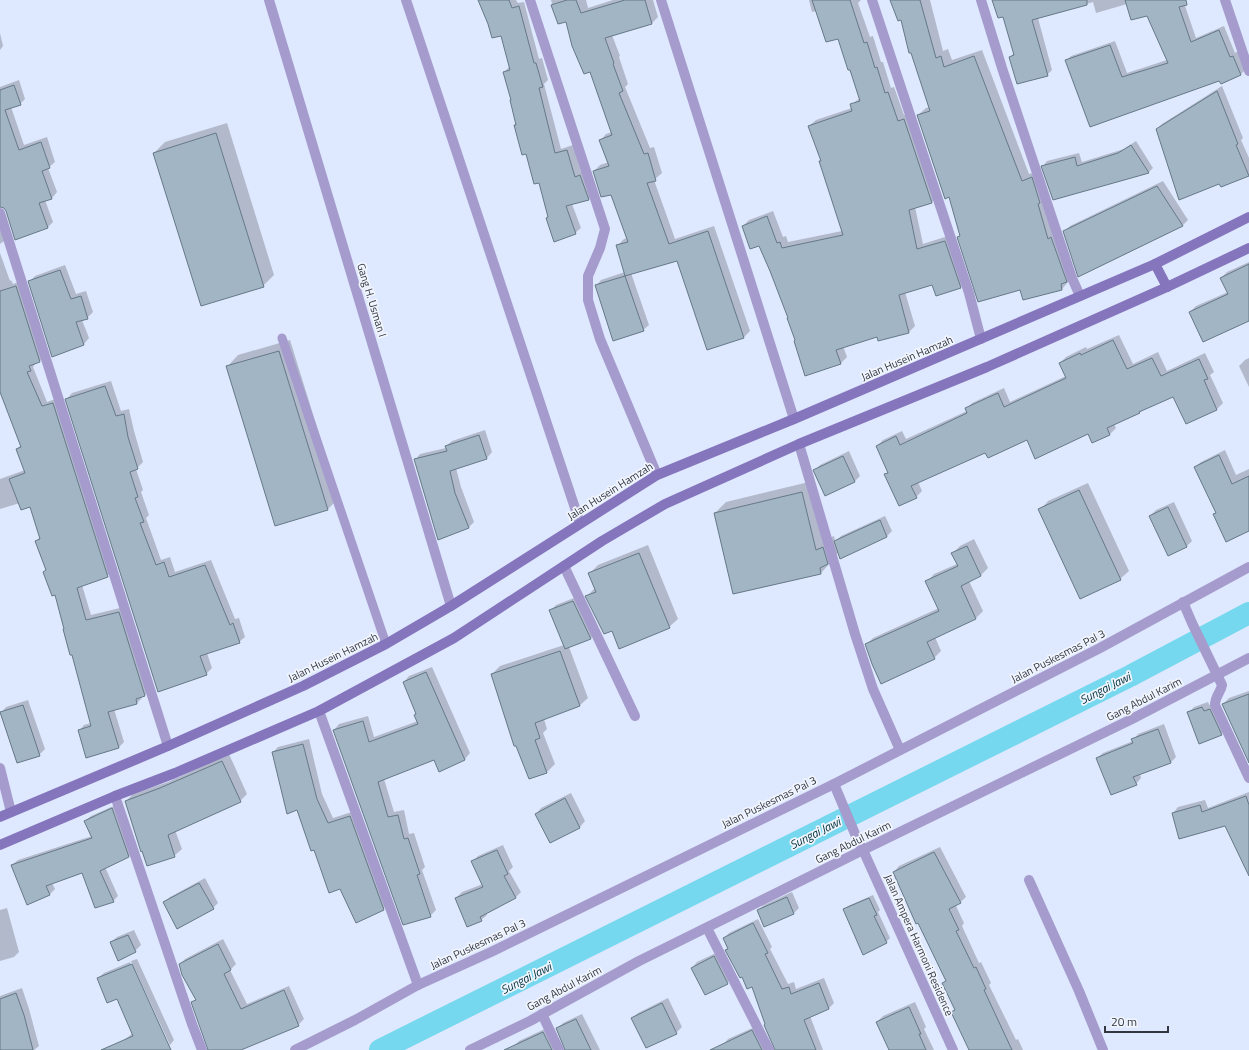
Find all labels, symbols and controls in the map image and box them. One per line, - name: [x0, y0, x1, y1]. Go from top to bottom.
- street label: Gang H. Usman I: [353, 261, 391, 339]
- street label: Jalan Husein Hamzah: [859, 331, 955, 385]
- street label: Jalan Husein Hamzah: [564, 458, 656, 524]
- street label: Jalan Puskesmas Pal 3: [1008, 625, 1108, 687]
- street label: Jalan Husein Hamzah: [285, 628, 381, 686]
- water label: Sungai Jawi: [1076, 666, 1135, 709]
- street label: Gang Abdul Karim: [1104, 673, 1184, 725]
- street label: Jalan Puskesmas Pal 3: [719, 772, 819, 832]
- water label: Sungai Jawi: [786, 811, 845, 854]
- street label: Gang Abdul Karim: [812, 817, 894, 867]
- street label: Jalan Ampera Harmoni Residence: [880, 872, 958, 1019]
- street label: Jalan Puskesmas Pal 3: [428, 915, 528, 973]
- water label: Sungai Jawi: [497, 956, 556, 999]
- street label: Gang Abdul Karim: [524, 962, 604, 1014]
- scale bar: [1105, 1008, 1168, 1034]
- text: 20 m: [1111, 1012, 1137, 1031]

